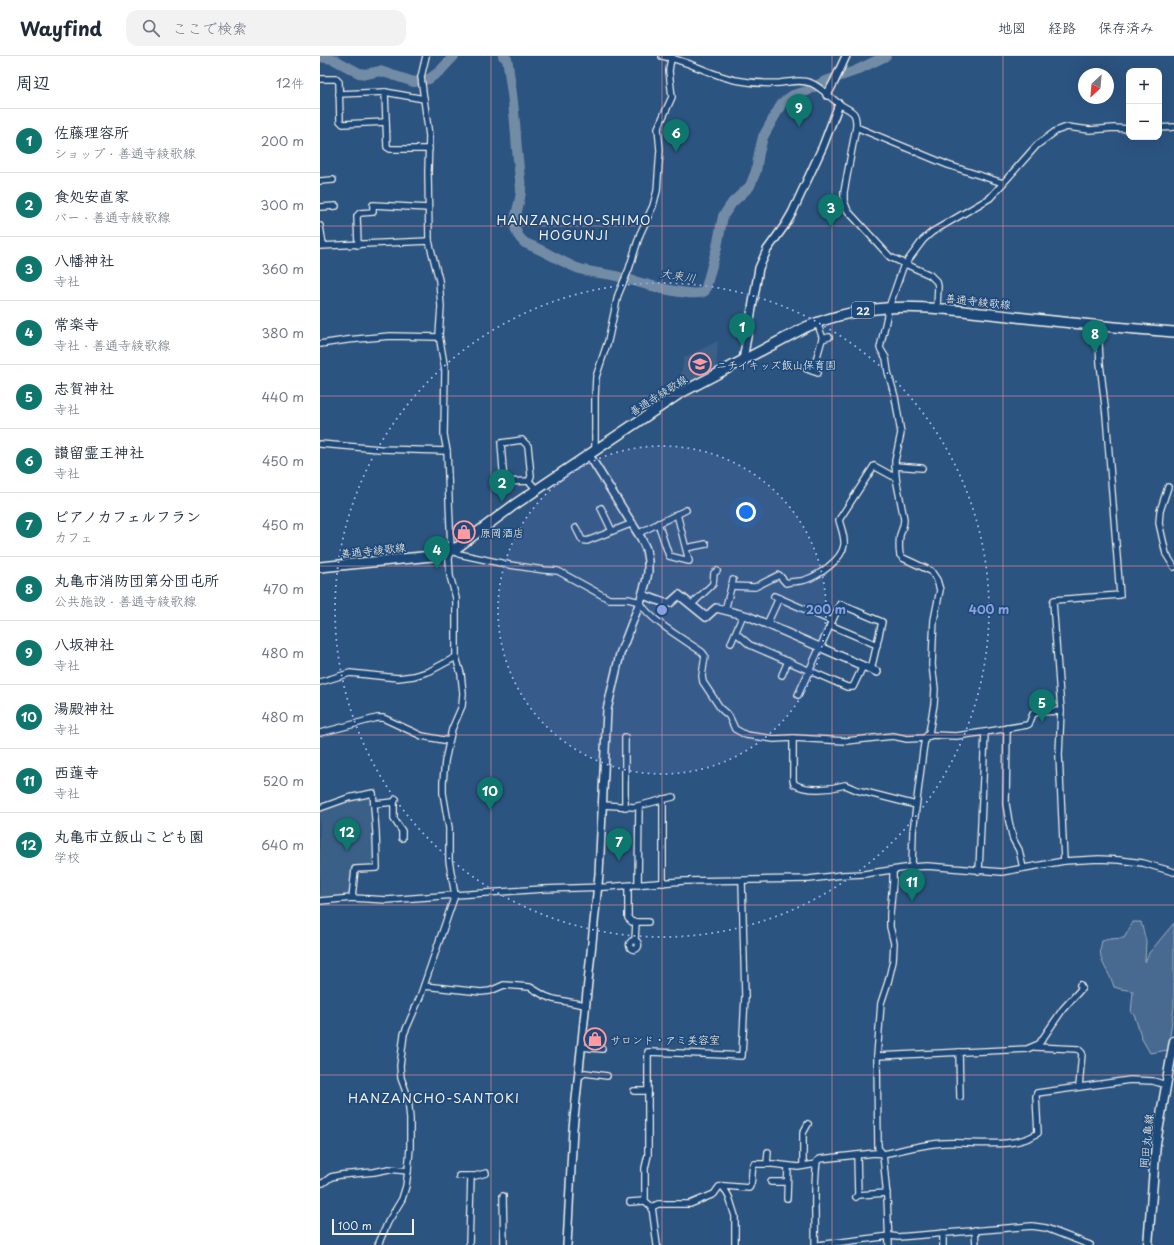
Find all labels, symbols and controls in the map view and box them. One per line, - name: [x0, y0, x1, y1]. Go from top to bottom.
- search box: [126, 10, 406, 46]
- text: Wayfind: [20, 14, 102, 42]
- text: ここで検索: [172, 16, 247, 39]
- icon: search: [140, 17, 162, 39]
- text: 地図: [998, 17, 1026, 38]
- text: 経路: [1048, 17, 1076, 38]
- text: 保存済み: [1098, 17, 1154, 38]
- north arrow: [1078, 68, 1114, 104]
- map controls: [1126, 68, 1162, 140]
- button: +: [1126, 68, 1162, 104]
- text: 周辺: [16, 69, 50, 95]
- text: 12件: [276, 73, 304, 92]
- pin: 9: [786, 94, 812, 127]
- button: −: [1126, 104, 1162, 140]
- pin: 6: [663, 119, 689, 152]
- text: 佐藤理容所: [54, 120, 129, 143]
- text: 1: [26, 131, 32, 150]
- text: 200 m: [261, 131, 304, 150]
- text: ショップ · 善通寺綾歌線: [54, 143, 196, 162]
- text: 食処安直家: [54, 184, 129, 207]
- pin: 3: [818, 194, 844, 227]
- text: 2: [24, 195, 34, 214]
- text: 300 m: [260, 195, 304, 214]
- text: バー · 善通寺綾歌線: [54, 207, 170, 226]
- district label: HANZANCHO-SHIMO HOGUNJI: [496, 210, 652, 244]
- text: 八幡神社: [54, 248, 114, 271]
- text: 3: [25, 259, 33, 278]
- text: 360 m: [261, 259, 304, 278]
- water label: 大束川: [659, 263, 697, 287]
- text: 寺社: [54, 271, 80, 290]
- street label: 善通寺綾歌線: [944, 289, 1012, 313]
- road number: 22: [852, 302, 874, 318]
- text: 常楽寺: [54, 312, 99, 335]
- pin: 1: [729, 313, 755, 346]
- pin: 8: [1082, 320, 1108, 353]
- text: 4: [25, 323, 33, 342]
- text: 380 m: [261, 323, 304, 342]
- text: 寺社 · 善通寺綾歌線: [54, 335, 170, 354]
- school or university icon: ニチイキッズ飯山保育園: [687, 351, 713, 377]
- place label: ニチイキッズ飯山保育園: [716, 356, 836, 373]
- street label: 善通寺綾歌線: [626, 370, 690, 420]
- text: 志賀神社: [54, 376, 114, 399]
- text: 5: [25, 387, 33, 406]
- text: 440 m: [261, 387, 304, 406]
- text: 寺社: [54, 399, 80, 418]
- text: 讃留霊王神社: [54, 440, 144, 463]
- text: 6: [24, 451, 34, 470]
- text: 450 m: [262, 451, 304, 470]
- text: 寺社: [54, 463, 80, 482]
- pin: 2: [489, 469, 515, 502]
- your location: [736, 502, 756, 522]
- text: ピアノカフェルフラン: [54, 504, 201, 527]
- text: 7: [25, 515, 33, 534]
- text: 450 m: [262, 515, 304, 534]
- shop icon: 原岡酒店: [451, 519, 477, 545]
- place label: 原岡酒店: [480, 524, 524, 541]
- text: カフェ: [54, 527, 93, 546]
- pin: 4: [424, 536, 450, 569]
- street label: 善通寺綾歌線: [339, 538, 407, 562]
- text: 丸亀市消防団第分団屯所: [54, 568, 219, 591]
- text: 8: [25, 579, 33, 598]
- text: 470 m: [263, 579, 304, 598]
- text: 公共施設 · 善通寺綾歌線: [54, 591, 196, 610]
- text: 200 m: [806, 600, 846, 618]
- text: 400 m: [969, 600, 1009, 618]
- centre of rings: [655, 603, 669, 617]
- text: 八坂神社: [54, 632, 114, 655]
- text: 9: [25, 643, 33, 662]
- text: 480 m: [262, 643, 304, 662]
- text: 寺社: [54, 655, 80, 674]
- pin: 5: [1029, 689, 1055, 722]
- text: 湯殿神社: [54, 696, 114, 719]
- text: 10: [21, 707, 37, 726]
- text: 480 m: [262, 707, 304, 726]
- text: 寺社: [54, 719, 80, 738]
- text: 西蓮寺: [54, 760, 99, 783]
- text: 11: [23, 771, 35, 790]
- text: 520 m: [262, 771, 304, 790]
- pin: 10: [477, 777, 503, 810]
- text: 寺社: [54, 783, 80, 802]
- pin: 12: [334, 818, 360, 851]
- text: 丸亀市立飯山こども園: [54, 824, 204, 847]
- pin: 7: [606, 828, 632, 861]
- text: 12: [21, 835, 37, 854]
- text: 640 m: [261, 835, 304, 854]
- text: 学校: [54, 847, 80, 866]
- pin: 11: [899, 868, 925, 901]
- shop icon: サロンド・アミ美容室: [582, 1026, 608, 1052]
- place label: サロンド・アミ美容室: [610, 1031, 720, 1048]
- district label: HANZANCHO-SANTOKI: [348, 1088, 520, 1107]
- street label: 岡田丸亀線: [1135, 1113, 1157, 1169]
- scale bar: [332, 1217, 414, 1236]
- text: 100 m: [338, 1217, 372, 1234]

